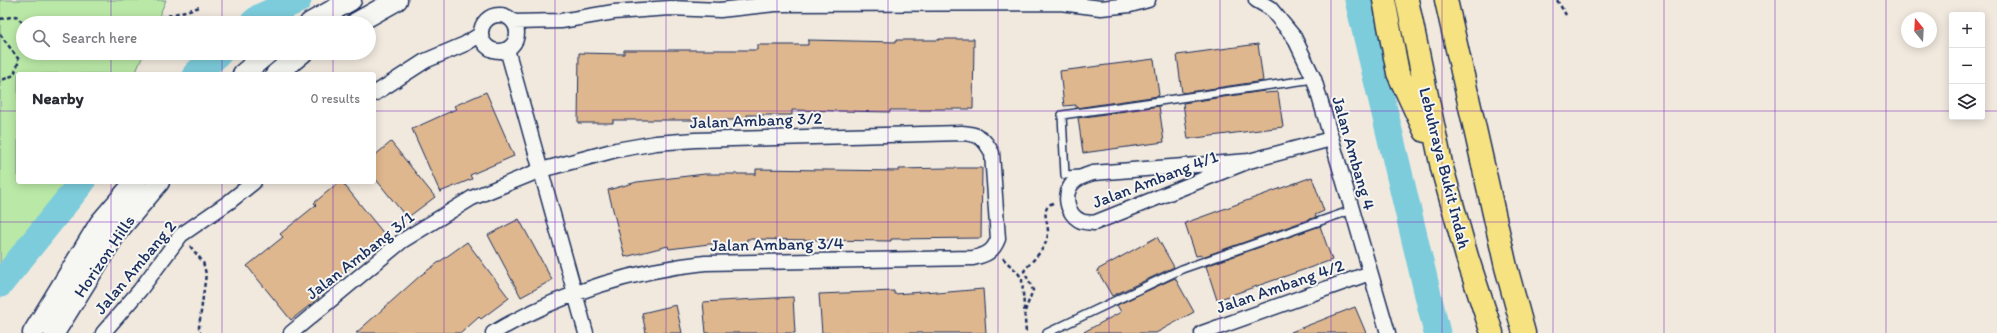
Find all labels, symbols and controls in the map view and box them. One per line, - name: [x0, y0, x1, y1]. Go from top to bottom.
- north arrow: [1901, 12, 1937, 48]
- map controls: [1949, 12, 1985, 120]
- button: +: [1949, 12, 1985, 48]
- search box: [16, 16, 376, 60]
- icon: search: [30, 27, 52, 49]
- text: Search here: [62, 29, 137, 47]
- button: −: [1949, 48, 1985, 84]
- button: layers: [1949, 84, 1985, 120]
- street label: Lebuhraya Bukit Indah: [1415, 85, 1475, 251]
- text: Nearby: [32, 88, 84, 108]
- text: 0 results: [310, 91, 360, 106]
- street label: Jalan Ambang 4: [1328, 94, 1380, 212]
- street label: Jalan Ambang 3/2: [689, 108, 823, 132]
- street label: Jalan Ambang 4/1: [1090, 146, 1221, 212]
- street label: Jalan Ambang 3/1: [302, 207, 418, 303]
- street label: Horizon Hills: [69, 211, 139, 301]
- street label: Jalan Ambang 2: [90, 216, 180, 318]
- street label: Jalan Ambang 3/4: [710, 233, 844, 255]
- street label: Jalan Ambang 4/2: [1214, 255, 1346, 317]

